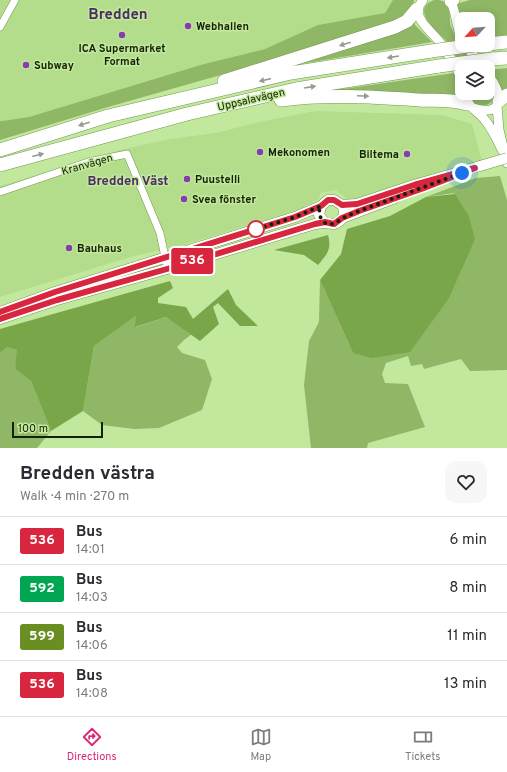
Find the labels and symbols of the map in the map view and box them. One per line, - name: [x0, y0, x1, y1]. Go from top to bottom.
- district label: Bredden: [88, 6, 148, 25]
- north arrow: [455, 12, 495, 52]
- place label: Webhallen: [196, 20, 249, 34]
- marker: Webhallen: [183, 21, 193, 31]
- marker: ICA Supermarket Format: [117, 30, 127, 40]
- one-way arrow: [339, 41, 351, 47]
- place label: ICA Supermarket Format: [78, 42, 166, 69]
- one-way arrow: [387, 54, 399, 60]
- place label: Subway: [34, 59, 74, 73]
- marker: Subway: [21, 60, 31, 70]
- one-way arrow: [259, 77, 271, 83]
- one-way arrow: [304, 84, 316, 90]
- street label: Uppsalavägen: [216, 85, 286, 115]
- one-way arrow: [357, 93, 370, 99]
- one-way arrow: [78, 121, 90, 127]
- place label: Mekonomen: [268, 146, 330, 160]
- marker: Mekonomen: [255, 147, 265, 157]
- place label: Biltema: [359, 148, 399, 162]
- marker: Biltema: [402, 149, 412, 159]
- street label: Kranvägen: [60, 151, 115, 179]
- one-way arrow: [32, 152, 44, 158]
- your location: [452, 163, 472, 183]
- place label: Puustelli: [195, 173, 240, 187]
- district label: Bredden Väst: [88, 174, 168, 190]
- marker: Puustelli: [182, 174, 192, 184]
- place label: Svea fönster: [192, 193, 257, 207]
- marker: Svea fönster: [179, 194, 189, 204]
- unlabelled marker: [247, 220, 265, 238]
- place label: Bauhaus: [77, 242, 122, 256]
- marker: Bauhaus: [64, 243, 74, 253]
- line badge: 536: [169, 248, 215, 274]
- scale bar: [12, 420, 103, 439]

